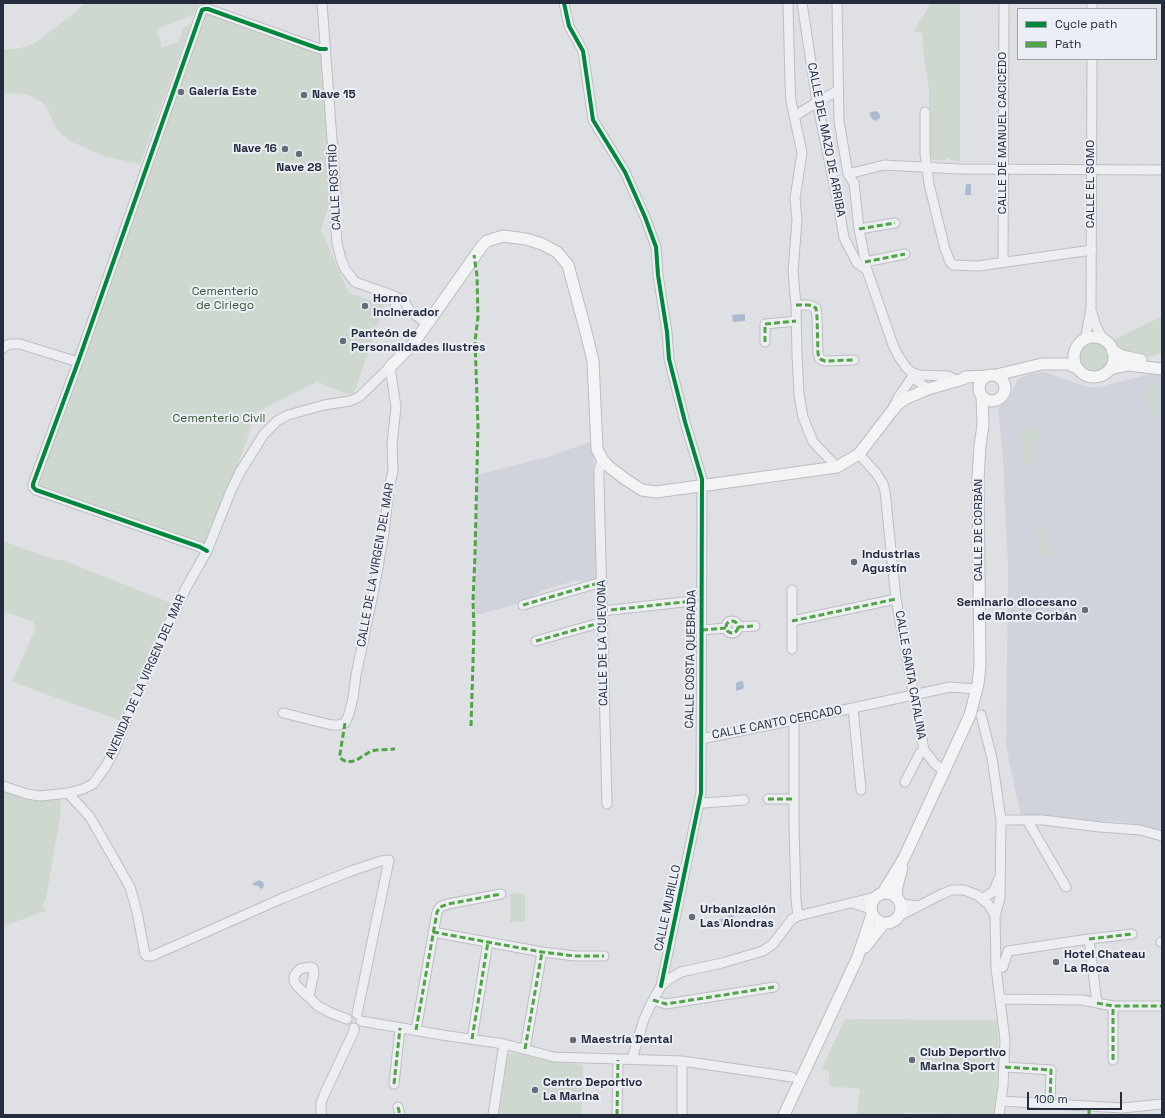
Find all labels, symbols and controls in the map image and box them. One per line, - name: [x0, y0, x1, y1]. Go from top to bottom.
- legend: [1017, 8, 1157, 60]
- text: Cycle path: [1055, 16, 1117, 32]
- text: Path: [1055, 36, 1081, 52]
- street label: CALLE DE MANUEL CACICEDO: [996, 52, 1010, 214]
- street label: CALLE DEL MAZO DE ARRIBA: [804, 62, 848, 218]
- place label: Galería Este: [189, 85, 257, 99]
- marker: Galería Este: [176, 87, 186, 97]
- place label: Nave 15: [312, 88, 356, 102]
- marker: Nave 15: [299, 90, 309, 100]
- street label: CALLE EL SOMO: [1084, 140, 1098, 228]
- place label: Nave 16: [233, 142, 277, 156]
- marker: Nave 16: [280, 144, 290, 154]
- street label: CALLE ROSTRÍO: [326, 144, 344, 230]
- marker: Nave 28: [294, 149, 304, 159]
- place label: Nave 28: [276, 161, 322, 175]
- park label: Cementerio de Ciriego: [192, 285, 258, 313]
- place label: Horno incinerador: [373, 292, 439, 320]
- marker: Horno incinerador: [360, 301, 370, 311]
- place label: Panteón de Personalidades Ilustres: [351, 327, 486, 355]
- marker: Panteón de Personalidades Ilustres: [338, 336, 348, 346]
- park label: Cementerio Civil: [173, 412, 265, 426]
- street label: CALLE DE CORBÁN: [972, 479, 986, 581]
- street label: CALLE DE LA VIRGEN DEL MAR: [354, 482, 398, 648]
- place label: Industrias Agustín: [862, 548, 920, 576]
- marker: Industrias Agustín: [849, 557, 859, 567]
- street label: CALLE DE LA CUEVONA: [595, 580, 611, 706]
- street label: CALLE COSTA QUEBRADA: [683, 589, 699, 729]
- street label: AVENIDA DE LA VIRGEN DEL MAR: [103, 592, 189, 762]
- place label: Seminario diocesano de Monte Corbán: [957, 596, 1077, 624]
- marker: Seminario diocesano de Monte Corbán: [1080, 605, 1090, 615]
- street label: CALLE SANTA CATALINA: [892, 609, 928, 741]
- street label: CALLE CANTO CERCADO: [711, 703, 843, 743]
- street label: CALLE MURILLO: [652, 864, 684, 952]
- place label: Urbanización Las Alondras: [700, 903, 776, 931]
- marker: Urbanización Las Alondras: [687, 912, 697, 922]
- place label: Hotel Chateau La Roca: [1064, 948, 1145, 976]
- marker: Hotel Chateau La Roca: [1051, 957, 1061, 967]
- place label: Maestría Dental: [581, 1033, 673, 1047]
- marker: Maestría Dental: [568, 1035, 578, 1045]
- place label: Club Deportivo Marina Sport: [920, 1046, 1006, 1074]
- marker: Club Deportivo Marina Sport: [907, 1055, 917, 1065]
- place label: Centro Deportivo La Marina: [543, 1076, 642, 1104]
- scale bar: [1029, 1084, 1124, 1110]
- marker: Centro Deportivo La Marina: [530, 1085, 540, 1095]
- text: 100 m: [1034, 1091, 1068, 1107]

